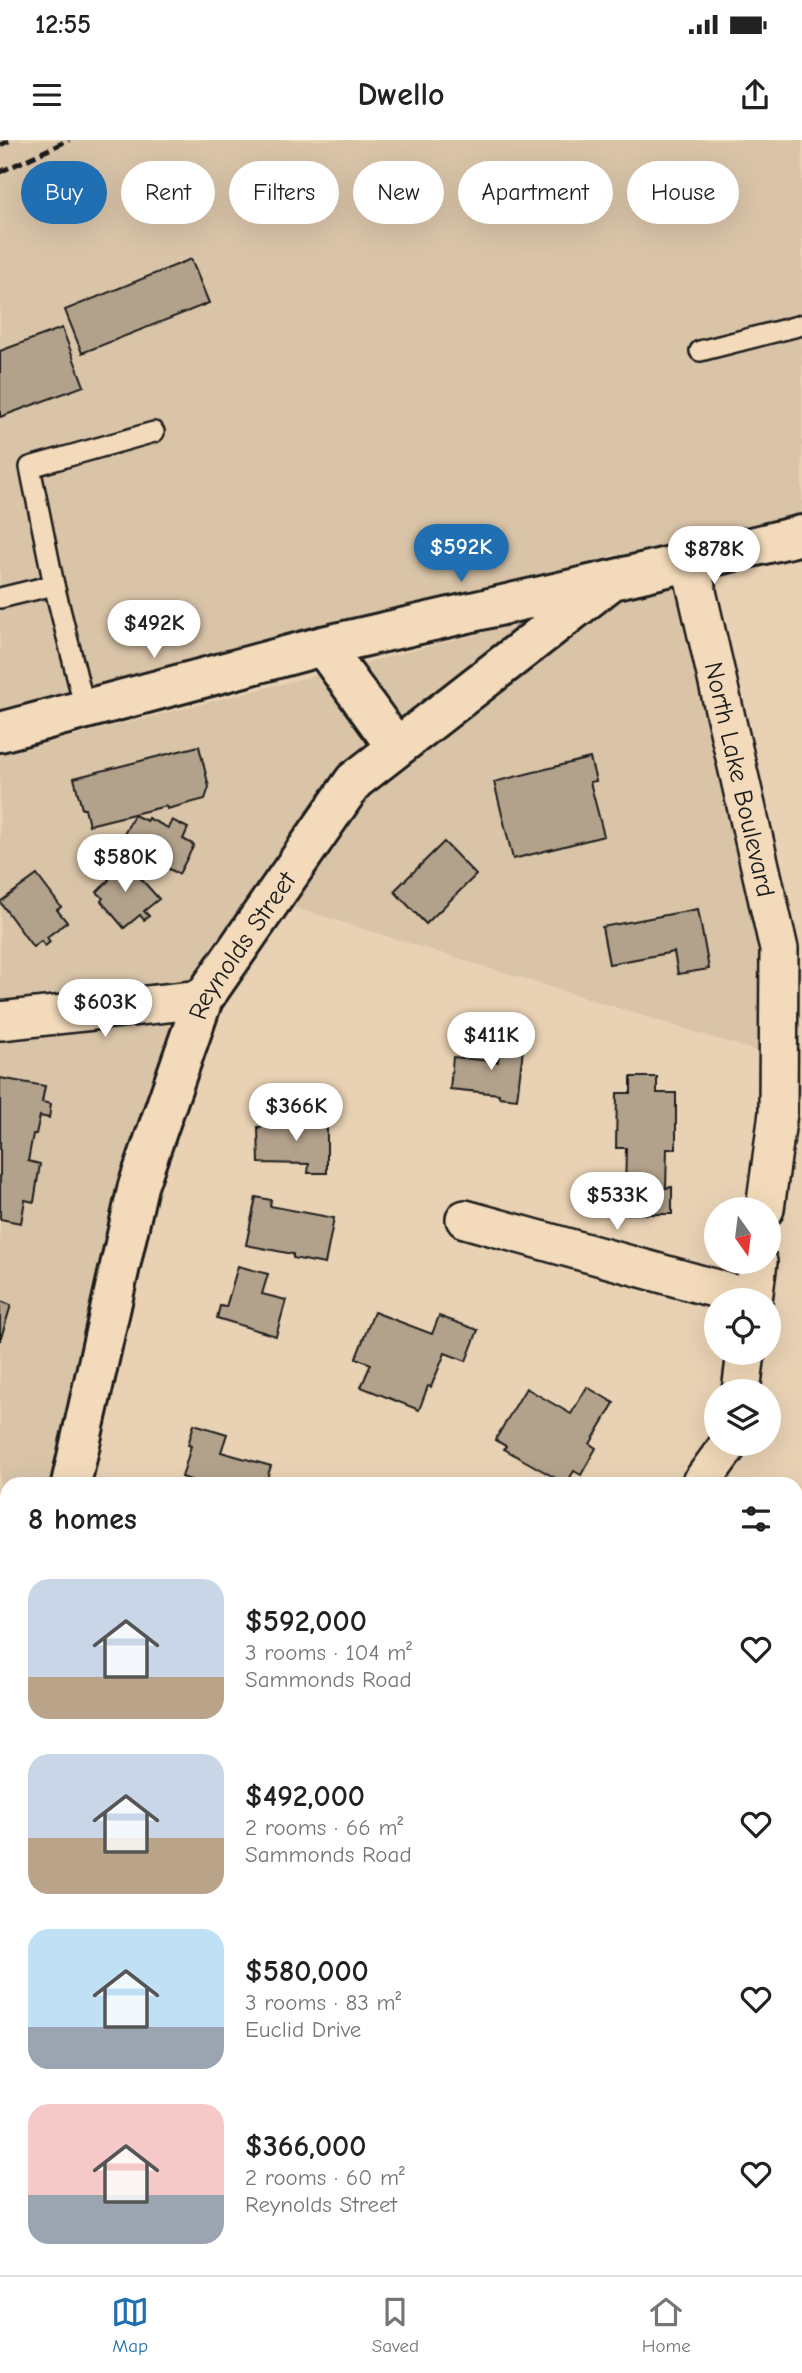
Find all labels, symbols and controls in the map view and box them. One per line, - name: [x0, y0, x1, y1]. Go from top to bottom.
- text: 12:55: [35, 10, 91, 40]
- icon: menu: [28, 76, 66, 114]
- text: Dwello: [357, 76, 445, 113]
- icon: share: [736, 76, 774, 114]
- chip: Buy: [21, 161, 107, 224]
- chip: Rent: [121, 161, 215, 224]
- chip: Filters: [229, 161, 339, 224]
- chip: New: [353, 161, 444, 224]
- chip: Apartment: [458, 161, 613, 224]
- chip: House: [627, 161, 739, 224]
- pin: $592K: [412, 524, 510, 584]
- pin: $878K: [665, 526, 763, 586]
- text: $592K: [430, 533, 492, 560]
- text: $878K: [684, 535, 744, 562]
- pin: $492K: [105, 601, 203, 660]
- text: $492K: [123, 609, 185, 636]
- street label: North Lake Boulevard: [698, 659, 781, 900]
- pin: $580K: [76, 834, 174, 894]
- text: $580K: [93, 843, 157, 870]
- street label: Reynolds Street: [183, 865, 303, 1024]
- pin: $603K: [56, 979, 154, 1039]
- text: $603K: [73, 988, 137, 1015]
- pin: $411K: [442, 1012, 540, 1072]
- text: $411K: [463, 1021, 519, 1048]
- pin: $366K: [247, 1084, 345, 1143]
- text: $366K: [265, 1092, 327, 1119]
- pin: $533K: [568, 1172, 666, 1232]
- text: $533K: [586, 1181, 648, 1208]
- north arrow: [704, 1197, 780, 1274]
- map controls: [704, 1197, 781, 1456]
- button: locate: [704, 1288, 781, 1365]
- button: layers: [704, 1379, 781, 1456]
- icon: filters: [737, 1500, 775, 1538]
- text: 8 homes: [28, 1502, 137, 1537]
- text: $592,000: [245, 1604, 367, 1639]
- icon: home: [84, 1607, 168, 1691]
- icon: heart: [737, 1630, 775, 1668]
- text: 3 rooms · 104 m²: [245, 1639, 412, 1666]
- text: Sammonds Road: [245, 1666, 412, 1693]
- text: $492,000: [245, 1779, 365, 1814]
- icon: home: [84, 1782, 168, 1866]
- icon: heart: [737, 1805, 775, 1843]
- text: 2 rooms · 66 m²: [245, 1814, 403, 1841]
- text: Sammonds Road: [245, 1841, 412, 1868]
- text: $580,000: [245, 1954, 369, 1989]
- icon: home: [84, 1957, 168, 2041]
- icon: heart: [737, 1980, 775, 2018]
- text: 3 rooms · 83 m²: [245, 1989, 401, 2016]
- text: Euclid Drive: [245, 2016, 361, 2043]
- text: $366,000: [245, 2129, 366, 2164]
- icon: home: [84, 2132, 168, 2216]
- icon: heart: [737, 2155, 775, 2193]
- text: 2 rooms · 60 m²: [245, 2164, 405, 2191]
- text: Reynolds Street: [245, 2191, 397, 2218]
- tab: Map: [111, 2293, 149, 2357]
- tab: Saved: [372, 2293, 419, 2357]
- tab: Home: [642, 2293, 691, 2357]

